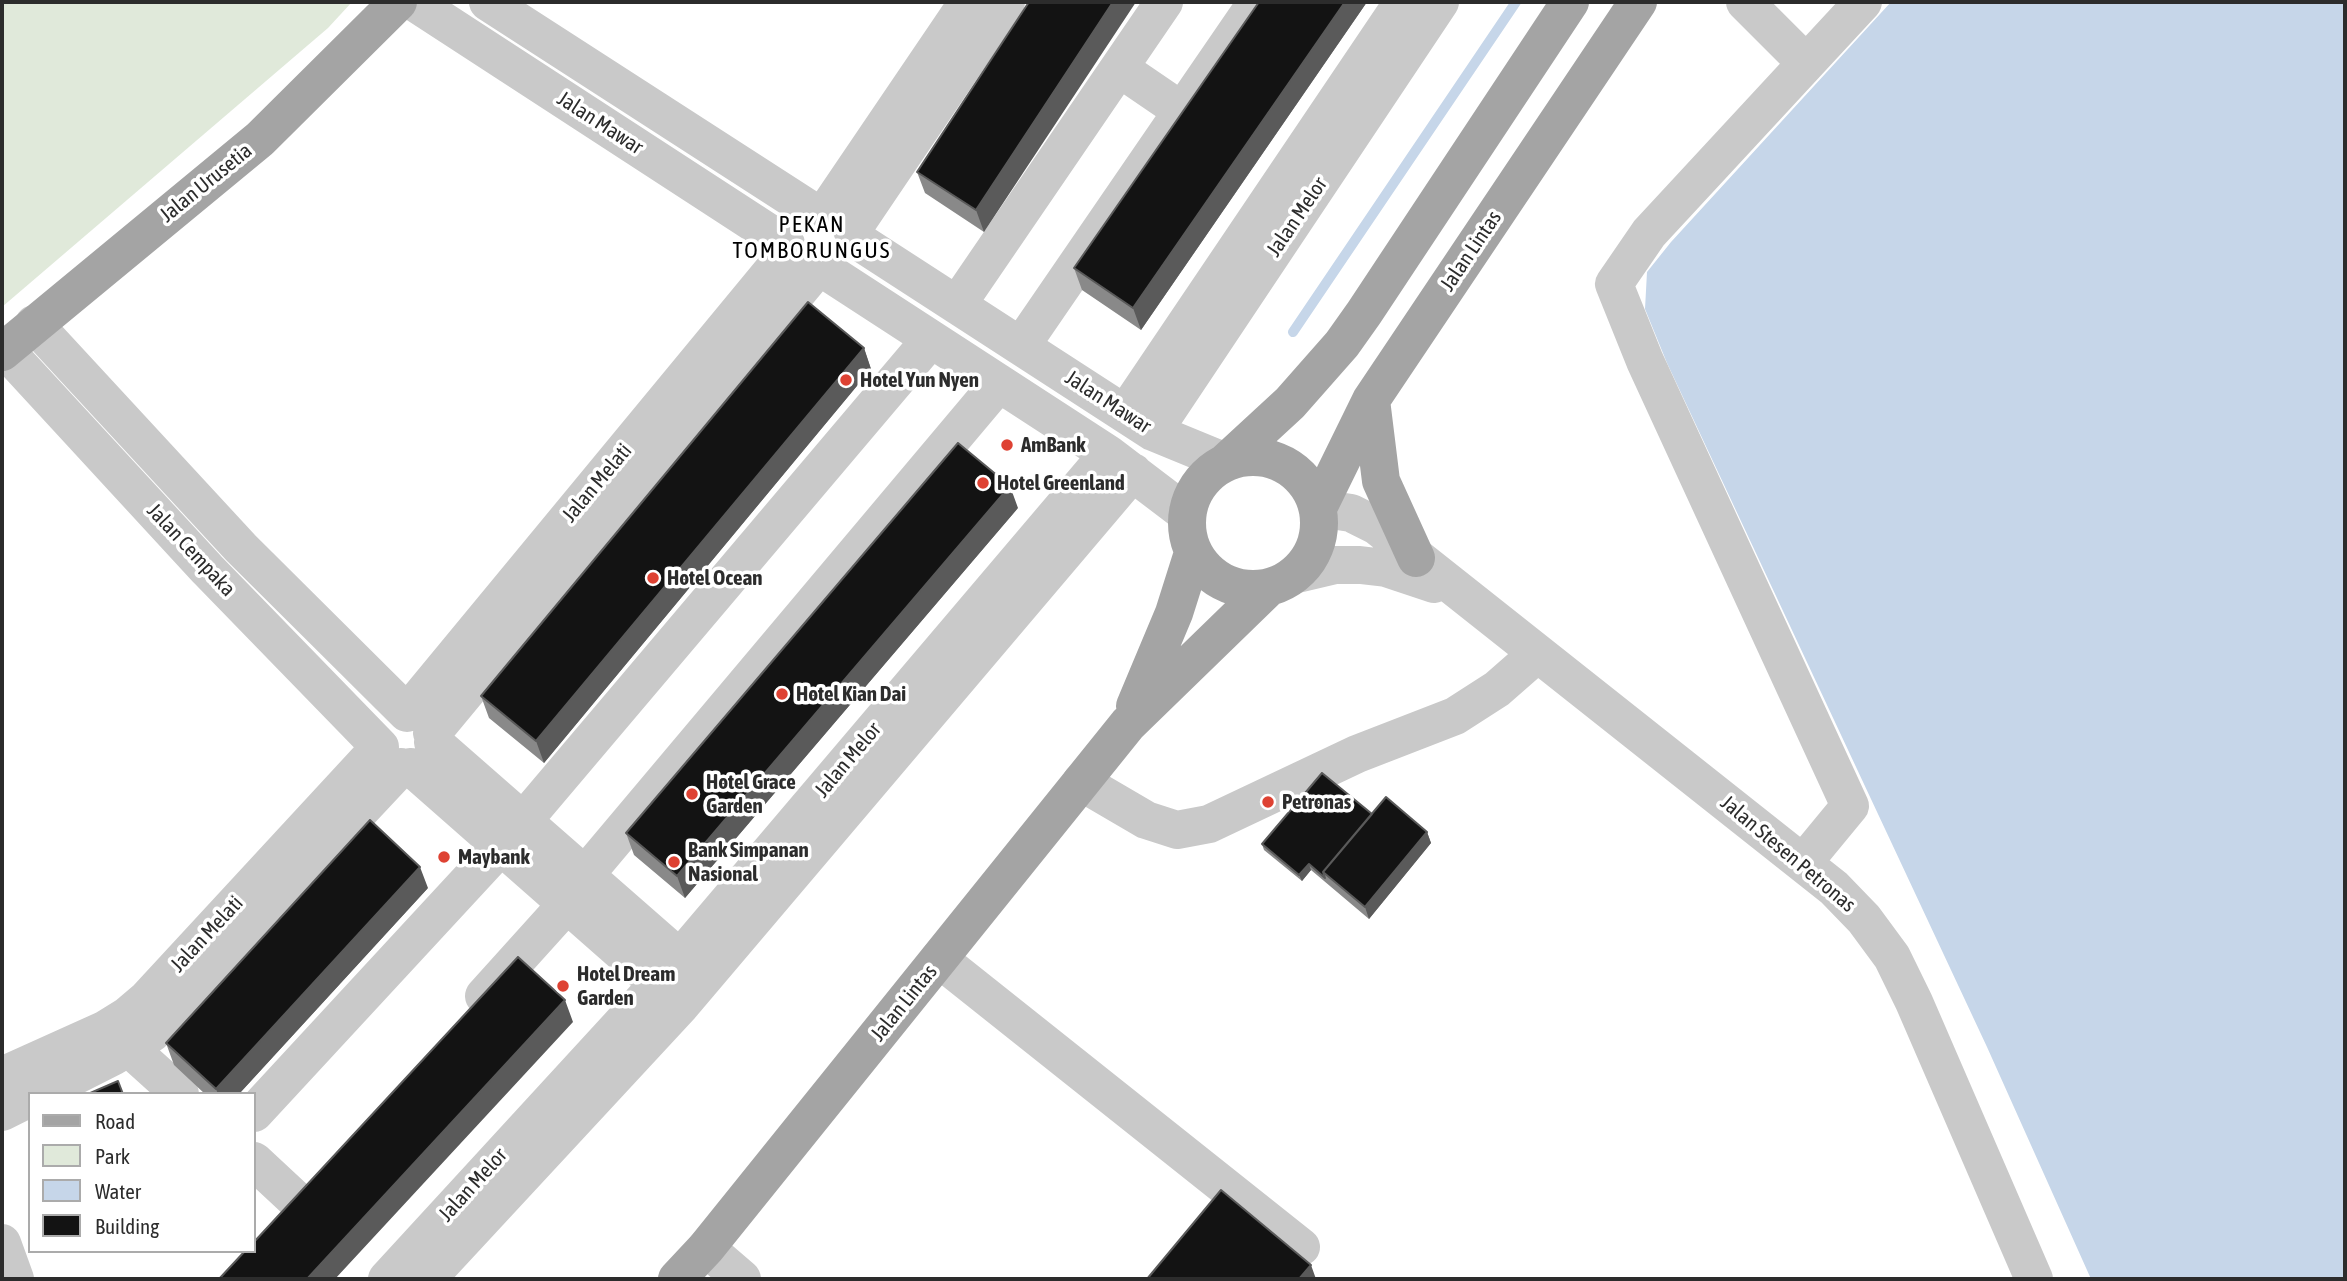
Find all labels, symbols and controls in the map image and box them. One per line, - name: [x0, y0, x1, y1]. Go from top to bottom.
- street label: Jalan Mawar: [552, 86, 648, 160]
- street label: Jalan Urusetia: [155, 138, 257, 228]
- street label: Jalan Melor: [1261, 173, 1333, 261]
- street label: Jalan Lintas: [1435, 206, 1507, 296]
- district label: PEKAN TOMBORUNGUS: [734, 211, 890, 265]
- street label: Jalan Mawar: [1060, 365, 1156, 439]
- place label: Hotel Yun Nyen: [860, 367, 979, 393]
- marker: Hotel Yun Nyen: [838, 372, 854, 388]
- place label: AmBank: [1021, 432, 1086, 458]
- marker: AmBank: [999, 437, 1015, 453]
- street label: Jalan Melati: [557, 439, 637, 527]
- place label: Hotel Greenland: [997, 470, 1125, 496]
- marker: Hotel Greenland: [975, 475, 991, 491]
- street label: Jalan Cempaka: [142, 498, 240, 602]
- place label: Hotel Ocean: [667, 565, 762, 591]
- marker: Hotel Ocean: [645, 570, 661, 586]
- place label: Hotel Kian Dai: [796, 681, 906, 707]
- marker: Hotel Kian Dai: [774, 686, 790, 702]
- street label: Jalan Melor: [809, 717, 887, 803]
- place label: Hotel Grace Garden: [706, 769, 796, 819]
- marker: Hotel Grace Garden: [684, 786, 700, 802]
- place label: Petronas: [1282, 789, 1351, 815]
- street label: Jalan Stesen Petronas: [1715, 790, 1861, 918]
- marker: Petronas: [1260, 794, 1276, 810]
- place label: Bank Simpanan Nasional: [688, 837, 809, 887]
- place label: Maybank: [458, 844, 530, 870]
- marker: Maybank: [436, 849, 452, 865]
- marker: Bank Simpanan Nasional: [666, 854, 682, 870]
- street label: Jalan Melati: [165, 891, 249, 977]
- street label: Jalan Lintas: [865, 960, 943, 1046]
- place label: Hotel Dream Garden: [577, 961, 675, 1011]
- marker: Hotel Dream Garden: [555, 978, 571, 994]
- legend: [28, 1092, 256, 1253]
- text: Road: [95, 1109, 135, 1133]
- street label: Jalan Melor: [434, 1143, 512, 1227]
- text: Park: [95, 1144, 130, 1168]
- text: Water: [95, 1179, 141, 1203]
- text: Building: [95, 1214, 159, 1238]

